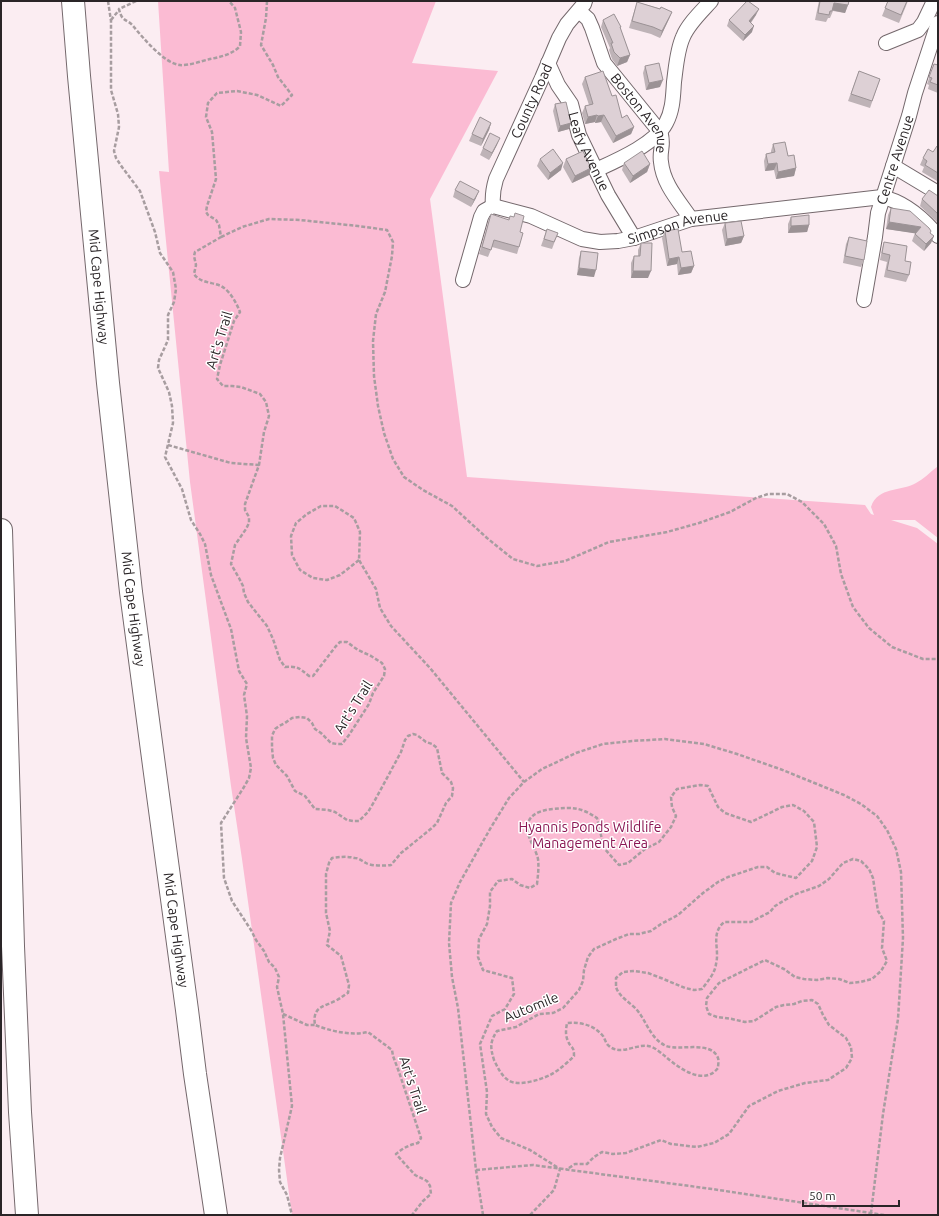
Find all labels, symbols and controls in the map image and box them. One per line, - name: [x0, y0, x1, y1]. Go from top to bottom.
- street label: County Road: [508, 61, 555, 141]
- street label: Boston Avenue: [608, 70, 670, 155]
- street label: Leafy Avenue: [565, 110, 613, 194]
- street label: Centre Avenue: [873, 113, 917, 207]
- street label: Simpson Avenue: [626, 207, 729, 247]
- street label: Mid Cape Highway: [85, 228, 112, 346]
- street label: Art's Trail: [203, 309, 235, 371]
- street label: Mid Cape Highway: [119, 551, 149, 668]
- street label: Art's Trail: [330, 677, 376, 736]
- park label: Hyannis Ponds Wildlife Management Area: [519, 819, 661, 851]
- street label: Mid Cape Highway: [161, 872, 192, 989]
- street label: Automile: [501, 989, 561, 1025]
- street label: Art's Trail: [396, 1054, 430, 1116]
- scale bar: [803, 1182, 899, 1208]
- text: 50 m: [809, 1189, 836, 1202]

